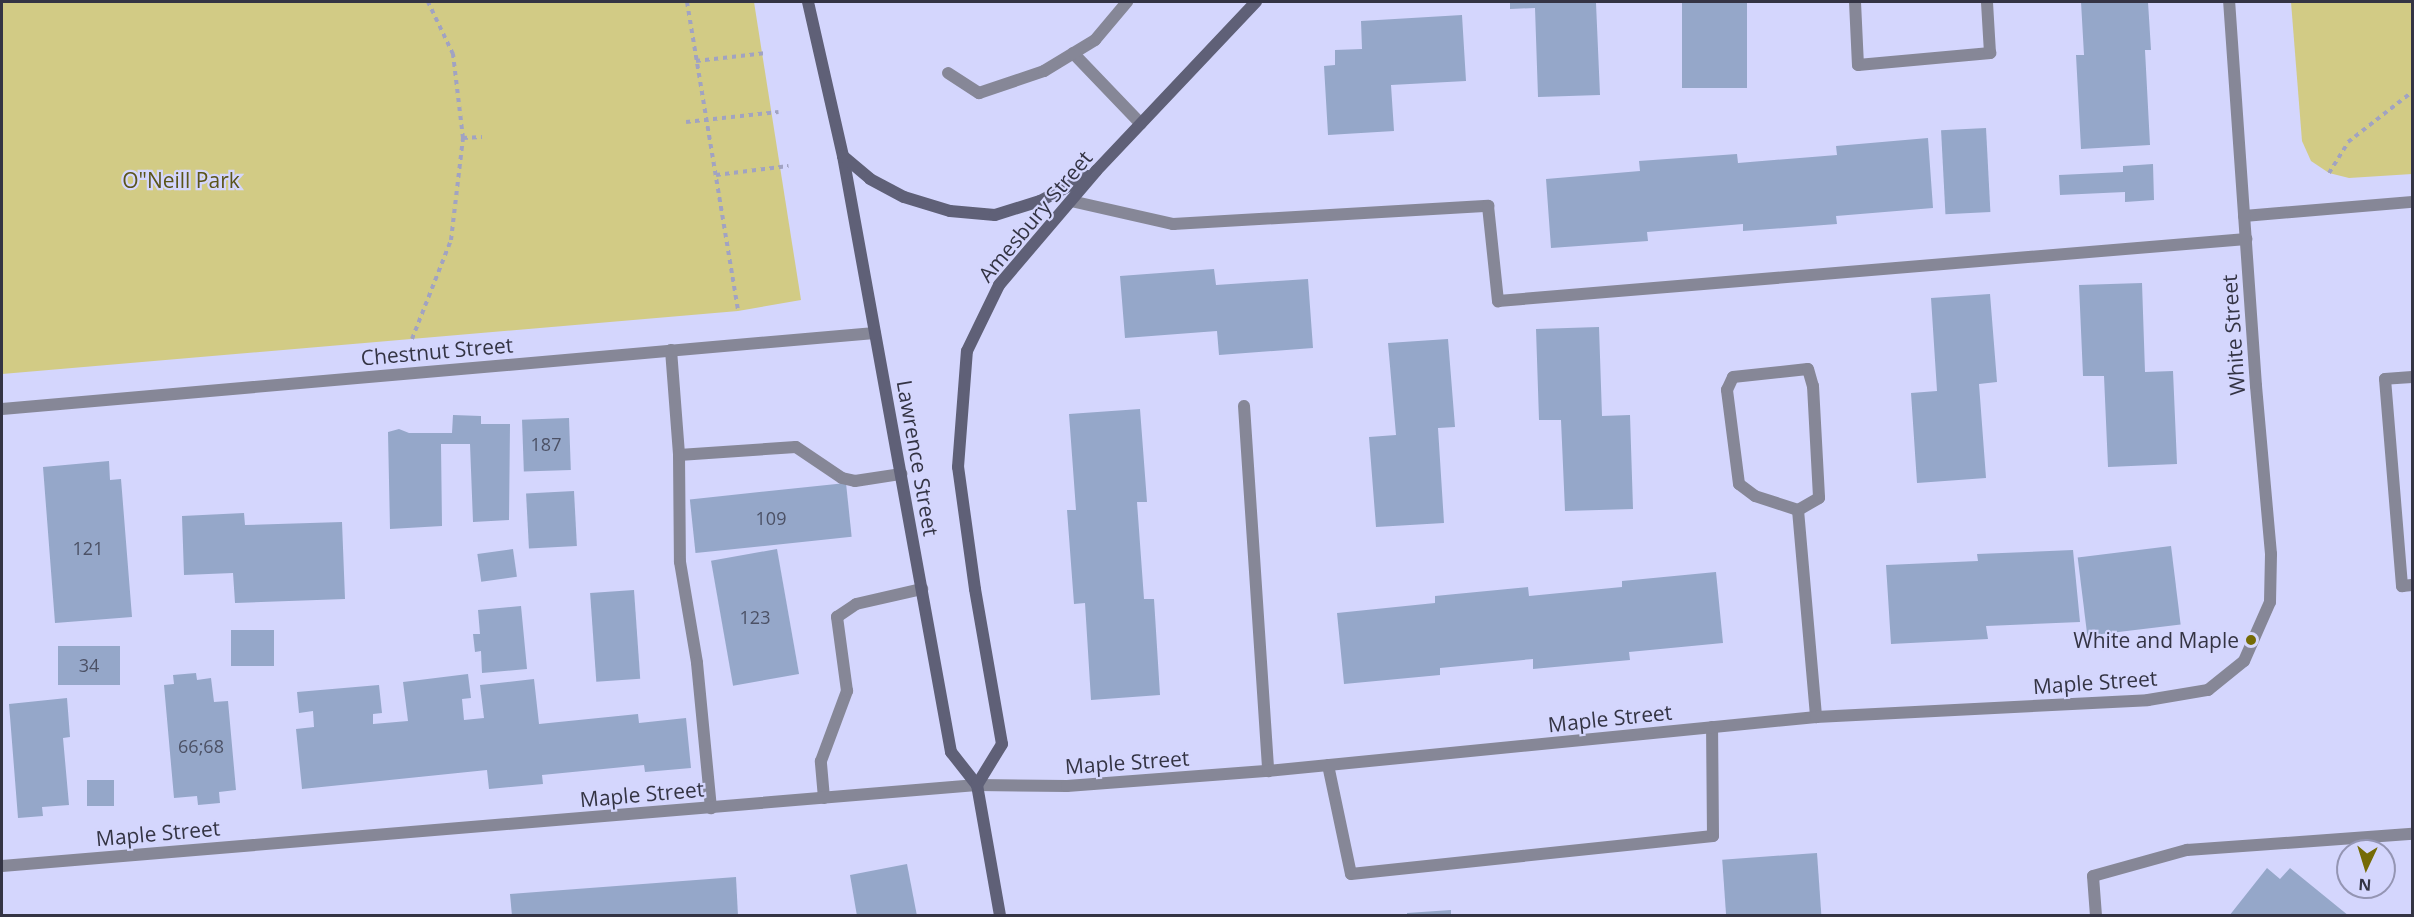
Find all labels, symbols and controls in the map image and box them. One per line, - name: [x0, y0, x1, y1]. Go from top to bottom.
- street label: Amesbury Street: [973, 145, 1097, 287]
- park label: O"Neill Park: [122, 167, 240, 193]
- street label: White Street: [2216, 274, 2250, 396]
- street label: Chestnut Street: [360, 332, 514, 370]
- street label: Lawrence Street: [892, 378, 944, 538]
- house number: 187: [531, 433, 561, 455]
- house number: 109: [756, 507, 786, 529]
- house number: 121: [73, 537, 103, 559]
- house number: 123: [740, 606, 770, 628]
- place label: White and Maple: [2073, 627, 2239, 653]
- marker: White and Maple: [2244, 633, 2258, 647]
- house number: 34: [79, 654, 99, 676]
- street label: Maple Street: [2032, 665, 2158, 699]
- street label: Maple Street: [1547, 699, 1673, 737]
- house number: 66;68: [178, 735, 224, 757]
- street label: Maple Street: [1064, 745, 1190, 779]
- street label: Maple Street: [579, 776, 705, 812]
- street label: Maple Street: [95, 815, 221, 851]
- north arrow: [2336, 839, 2396, 899]
- text: N: [2358, 874, 2372, 896]

